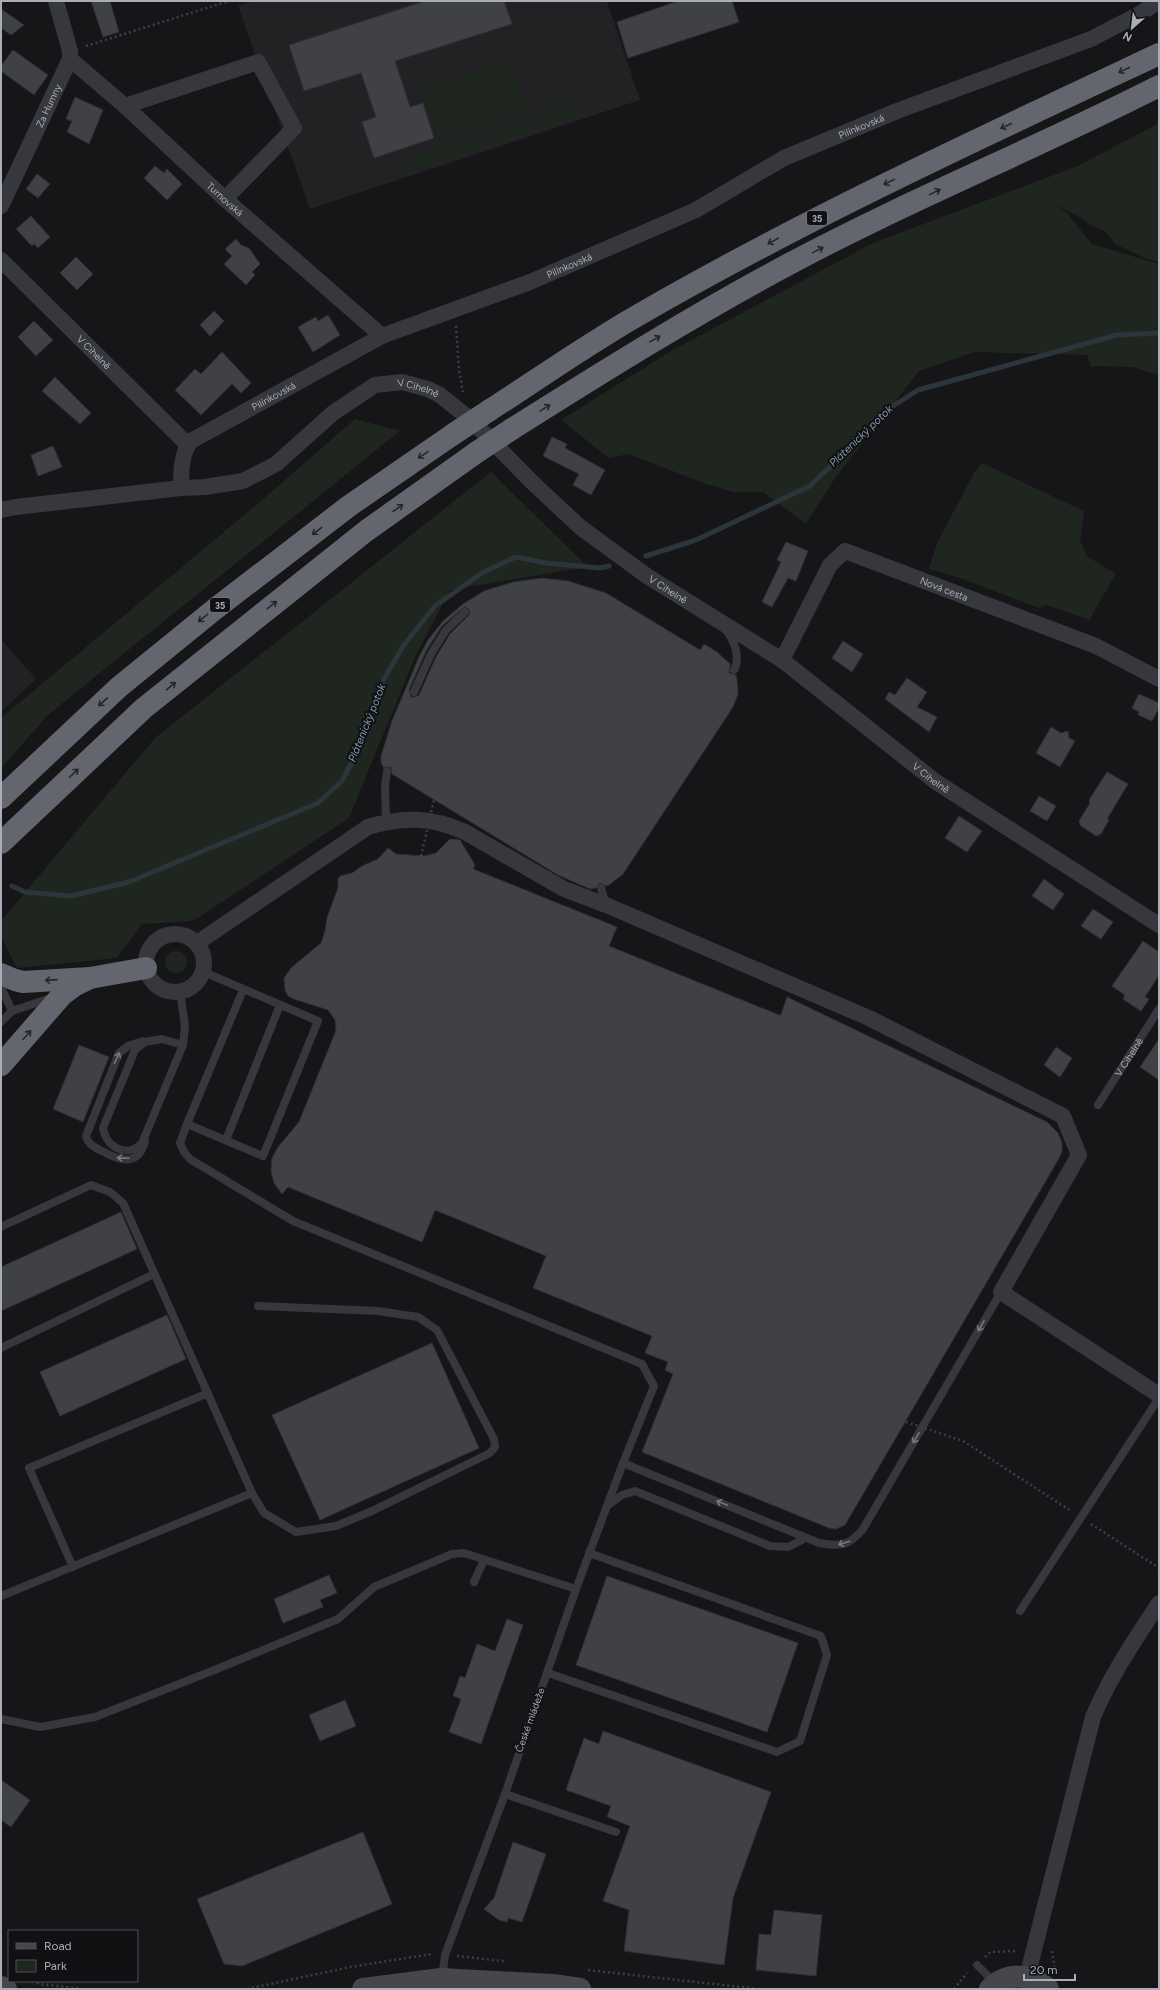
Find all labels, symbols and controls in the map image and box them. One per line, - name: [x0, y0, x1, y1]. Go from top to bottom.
- north arrow: [1112, 8, 1152, 48]
- text: N: [1121, 29, 1134, 44]
- one-way arrow: [1118, 67, 1130, 74]
- street label: Za Humny: [32, 81, 64, 129]
- street label: Pilínkovská: [836, 111, 886, 141]
- one-way arrow: [1000, 123, 1012, 130]
- street label: Turnovská: [204, 179, 246, 219]
- one-way arrow: [883, 179, 895, 186]
- one-way arrow: [928, 188, 940, 195]
- road number: 35: [807, 211, 827, 225]
- one-way arrow: [767, 238, 779, 245]
- one-way arrow: [812, 246, 824, 253]
- street label: Pilínkovská: [544, 249, 594, 281]
- street label: V Cihelně: [74, 332, 114, 372]
- one-way arrow: [649, 335, 661, 343]
- street label: V Cihelně: [397, 375, 442, 400]
- street label: Pilínkovská: [249, 378, 298, 413]
- water label: Plátenický potok: [827, 402, 896, 469]
- one-way arrow: [539, 404, 551, 412]
- one-way arrow: [418, 451, 429, 459]
- one-way arrow: [392, 504, 403, 512]
- one-way arrow: [312, 526, 323, 535]
- street label: V Cihelně: [646, 572, 690, 606]
- street label: Nová cesta: [918, 574, 970, 604]
- road number: 35: [210, 598, 230, 612]
- one-way arrow: [267, 600, 278, 609]
- one-way arrow: [198, 614, 208, 623]
- one-way arrow: [165, 682, 176, 691]
- water label: Plátenický potok: [345, 682, 389, 764]
- one-way arrow: [98, 697, 108, 706]
- street label: V Cihelně: [910, 759, 953, 796]
- one-way arrow: [69, 768, 79, 778]
- one-way arrow: [45, 976, 58, 983]
- one-way arrow: [22, 1030, 31, 1041]
- street label: V Cihelně: [1111, 1035, 1146, 1079]
- one-way arrow: [114, 1052, 121, 1064]
- one-way arrow: [117, 1155, 130, 1162]
- one-way arrow: [977, 1320, 985, 1332]
- one-way arrow: [911, 1432, 919, 1444]
- one-way arrow: [717, 1499, 729, 1507]
- one-way arrow: [837, 1540, 850, 1547]
- street label: České mládeže: [512, 1686, 548, 1754]
- legend: [8, 1930, 138, 1982]
- text: Road: [44, 1939, 72, 1953]
- scale bar: [1024, 1956, 1075, 1982]
- text: Park: [44, 1959, 67, 1973]
- text: 20 m: [1030, 1963, 1058, 1977]

